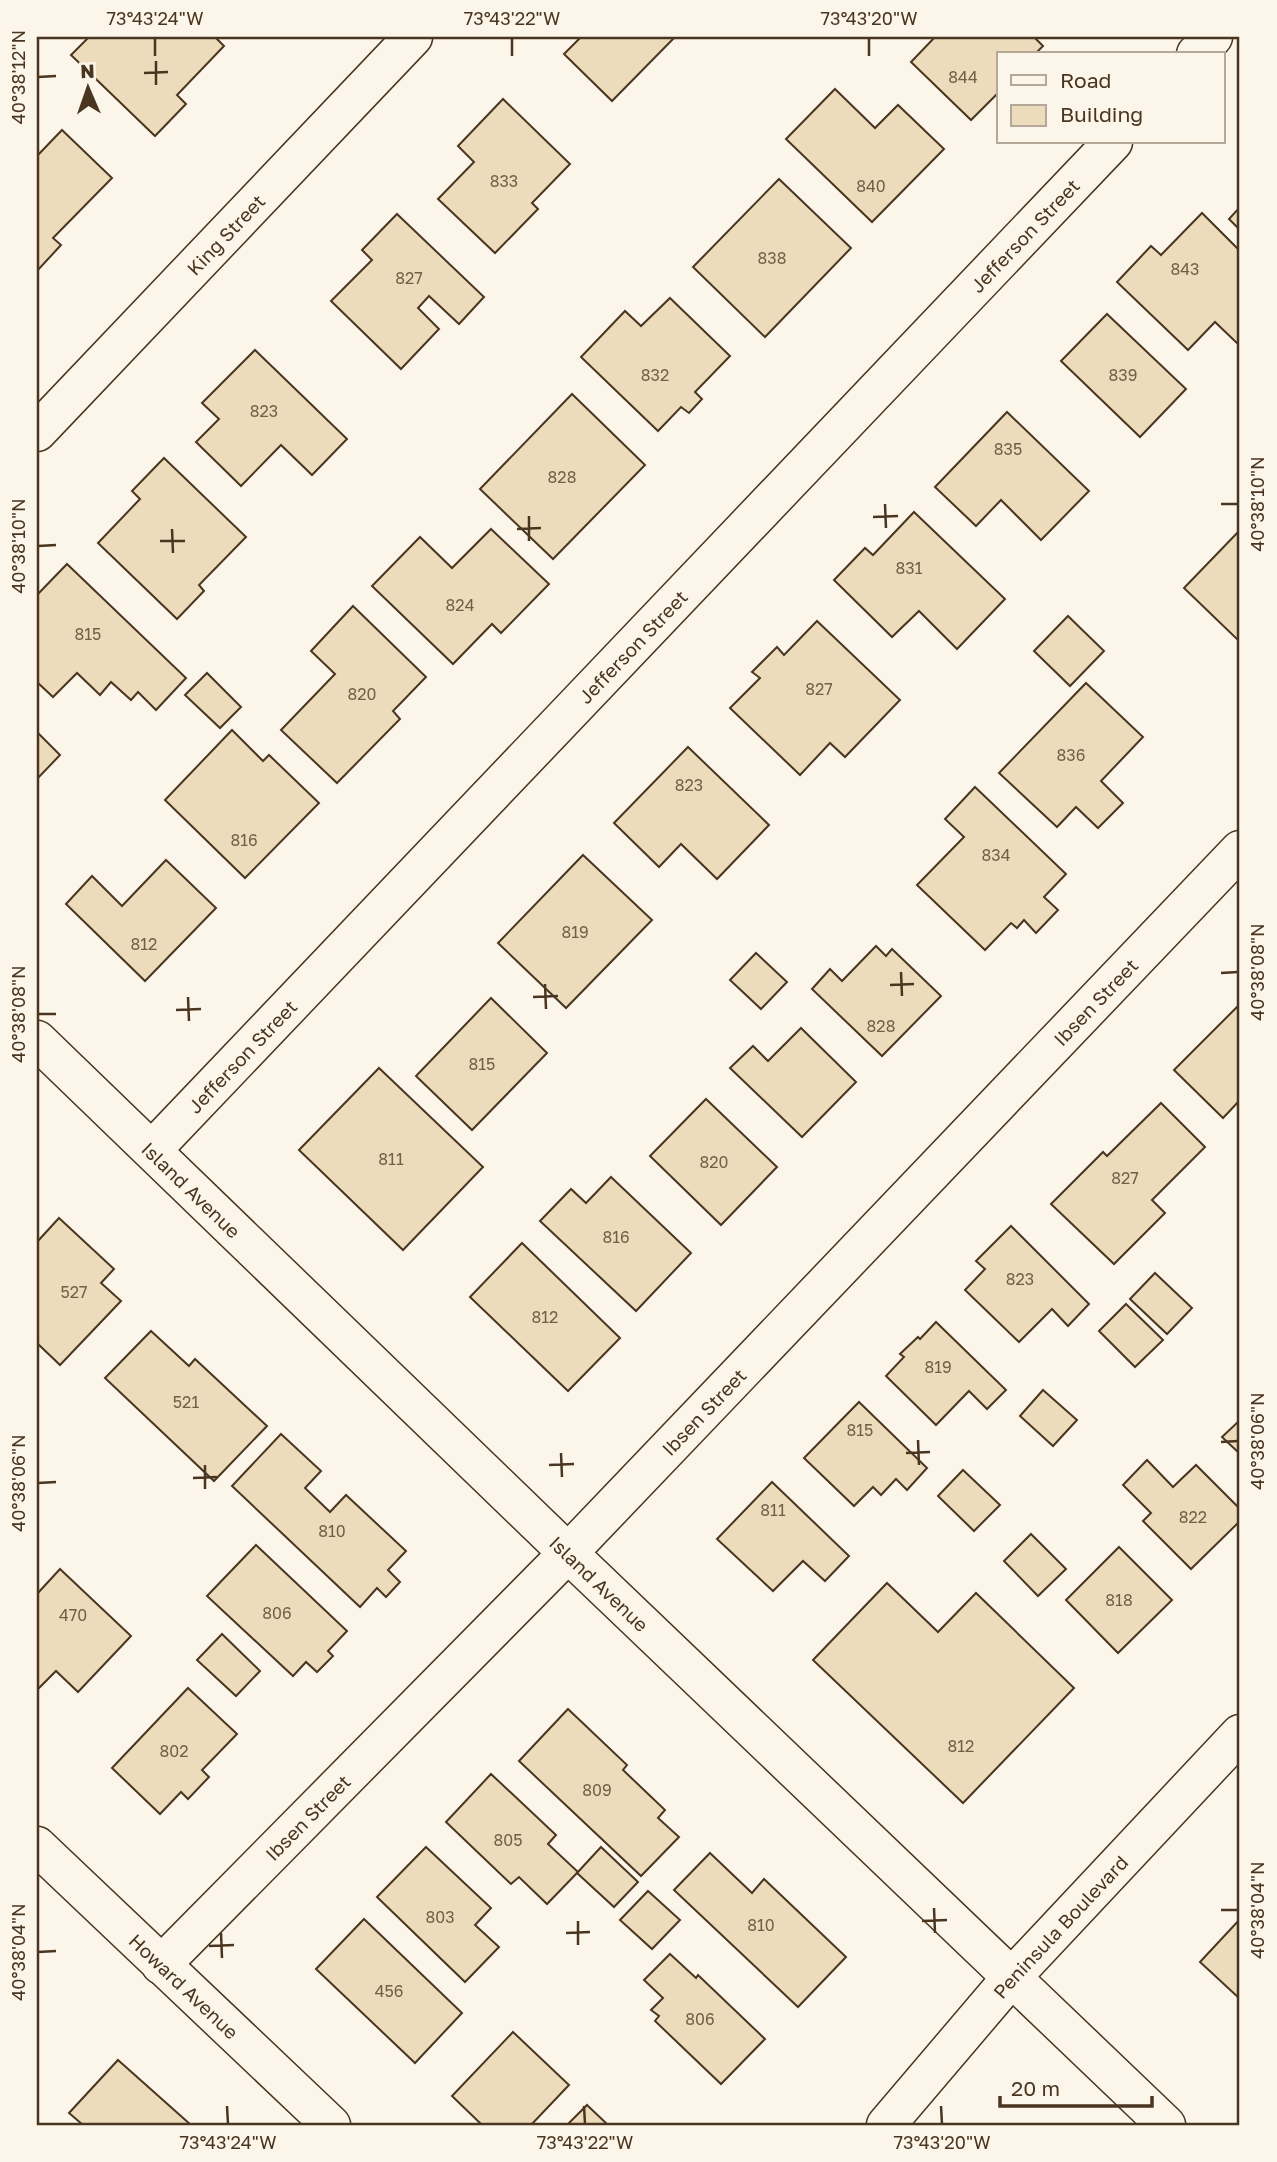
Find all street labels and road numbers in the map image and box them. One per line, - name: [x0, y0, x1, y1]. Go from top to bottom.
- street label: Jefferson Street: [965, 174, 1084, 297]
- street label: King Street: [182, 189, 269, 279]
- street label: Jefferson Street: [573, 585, 692, 708]
- street label: Ibsen Street: [1048, 953, 1142, 1050]
- street label: Jefferson Street: [182, 994, 301, 1117]
- street label: Island Avenue: [138, 1137, 246, 1242]
- street label: Ibsen Street: [657, 1363, 750, 1460]
- street label: Island Avenue: [545, 1531, 654, 1636]
- street label: Ibsen Street: [260, 1769, 355, 1865]
- street label: Peninsula Boulevard: [988, 1850, 1132, 2003]
- street label: Howard Avenue: [125, 1928, 244, 2043]

